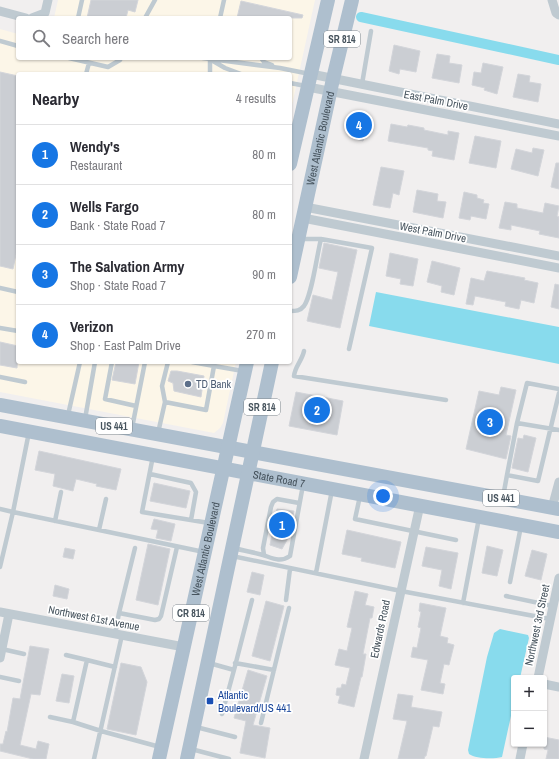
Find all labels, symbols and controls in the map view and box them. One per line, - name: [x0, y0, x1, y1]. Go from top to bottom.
- search box: [16, 16, 292, 60]
- icon: search: [30, 27, 52, 49]
- text: Search here: [62, 28, 129, 49]
- road number: SR 814: [324, 31, 360, 47]
- text: Nearby: [32, 87, 79, 110]
- street label: East Palm Drive: [403, 87, 469, 113]
- text: 4 results: [236, 90, 276, 107]
- street label: West Atlantic Boulevard: [303, 90, 337, 187]
- pin: 4: [346, 110, 372, 140]
- text: Wendy's: [70, 136, 120, 157]
- text: 1: [42, 146, 48, 163]
- text: 80 m: [252, 146, 276, 163]
- text: Restaurant: [70, 157, 122, 174]
- text: Wells Fargo: [70, 196, 139, 217]
- text: 2: [42, 206, 48, 223]
- text: 80 m: [252, 206, 276, 223]
- text: Bank · State Road 7: [70, 217, 165, 234]
- street label: West Palm Drive: [399, 219, 467, 245]
- text: The Salvation Army: [70, 256, 184, 277]
- text: 3: [42, 266, 48, 283]
- text: 90 m: [252, 266, 276, 283]
- text: Shop · State Road 7: [70, 277, 166, 294]
- text: Verizon: [70, 316, 114, 337]
- text: 4: [42, 326, 48, 343]
- text: 270 m: [246, 326, 276, 343]
- text: Shop · East Palm Drive: [70, 337, 181, 354]
- place label: TD Bank: [196, 377, 232, 391]
- marker: TD Bank: [183, 379, 193, 389]
- pin: 2: [304, 395, 330, 425]
- road number: SR 814: [244, 399, 280, 415]
- pin: 3: [477, 407, 503, 437]
- road number: US 441: [96, 418, 132, 434]
- street label: State Road 7: [252, 467, 306, 491]
- your location: [373, 486, 393, 506]
- road number: US 441: [483, 490, 519, 506]
- street label: West Atlantic Boulevard: [188, 501, 223, 597]
- pin: 1: [269, 510, 295, 540]
- street label: Northwest 3rd Street: [522, 583, 553, 667]
- street label: Edwards Road: [367, 599, 393, 659]
- street label: Northwest 61st Avenue: [47, 602, 141, 634]
- road number: CR 814: [173, 605, 209, 621]
- map controls: [511, 675, 547, 747]
- button: +: [511, 675, 547, 711]
- place label: Atlantic Boulevard/US 441: [217, 688, 291, 715]
- marker: Atlantic Boulevard/US 441: [205, 696, 215, 706]
- button: −: [511, 711, 547, 747]

